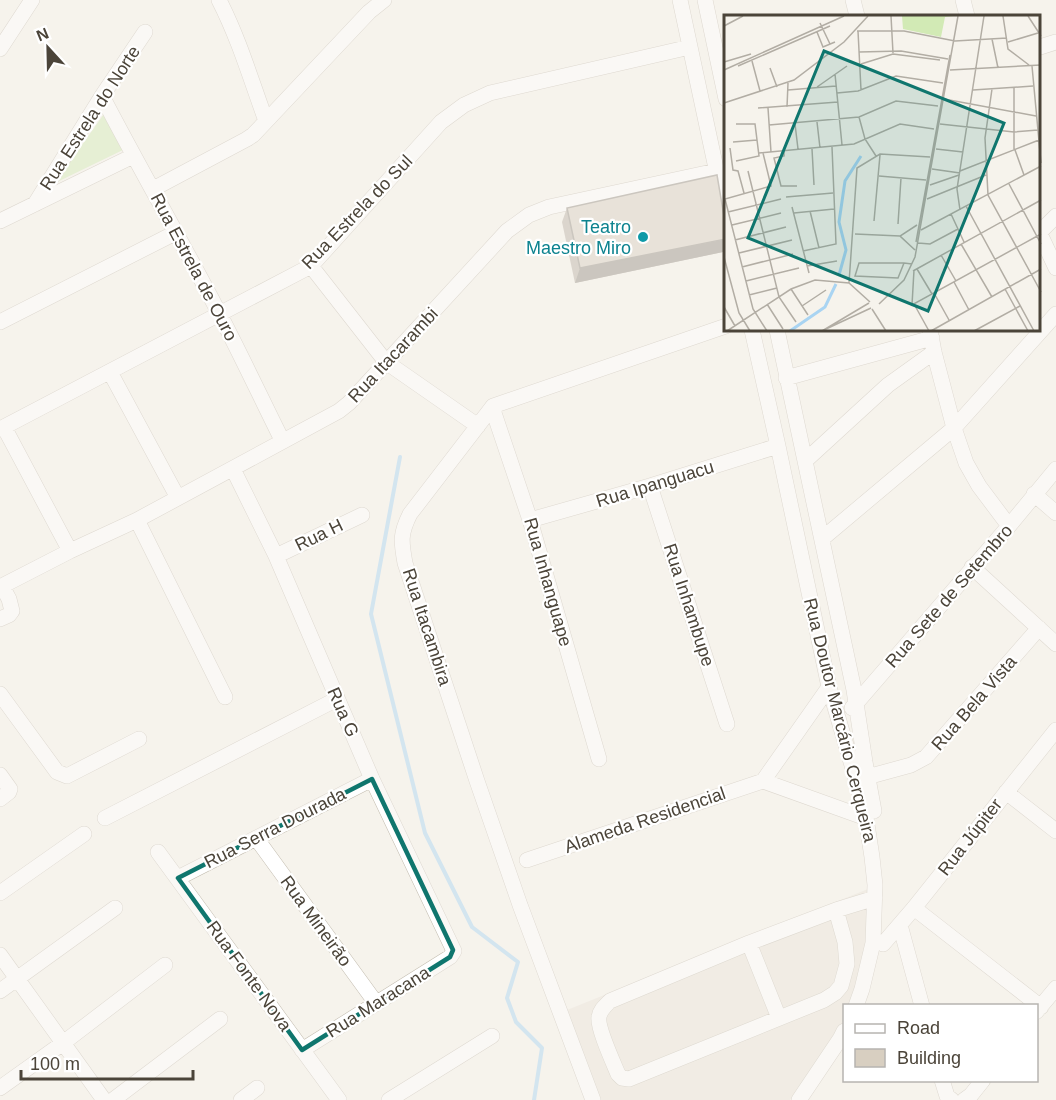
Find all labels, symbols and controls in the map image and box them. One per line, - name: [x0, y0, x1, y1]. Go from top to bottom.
- inset map: [724, 15, 1041, 332]
- north arrow: [18, 18, 78, 78]
- text: N: [34, 25, 51, 45]
- street label: Rua Estrela do Norte: [36, 42, 144, 194]
- street label: Rua Estrela do Sul: [298, 151, 416, 273]
- street label: Rua Estrela de Ouro: [147, 190, 241, 344]
- place label: Teatro Maestro Miro: [526, 217, 631, 258]
- marker: Teatro Maestro Miro: [636, 230, 650, 244]
- street label: Rua Itacarambi: [344, 304, 442, 406]
- street label: Rua Ipanguacu: [594, 457, 716, 511]
- street label: Rua H: [292, 515, 346, 555]
- street label: Rua Inhanguape: [520, 515, 576, 649]
- street label: Rua Sete de Setembro: [881, 520, 1017, 672]
- street label: Rua Inhambupe: [660, 541, 718, 669]
- street label: Rua Itacambira: [399, 566, 456, 689]
- street label: Rua Doutor Marcário Cerqueira: [800, 596, 880, 845]
- street label: Rua Bela Vista: [927, 651, 1021, 754]
- street label: Rua G: [323, 684, 363, 740]
- street label: Rua Serra Dourada: [201, 783, 350, 872]
- street label: Alameda Residencial: [562, 783, 728, 857]
- street label: Rua Júpiter: [934, 795, 1006, 879]
- street label: Rua Mineirão: [276, 872, 356, 970]
- street label: Rua Fonte Nova: [202, 917, 296, 1036]
- street label: Rua Maracana: [323, 962, 434, 1042]
- legend: [843, 1004, 1038, 1082]
- text: Road: [897, 1018, 940, 1038]
- scale bar: [21, 1043, 194, 1081]
- text: Building: [897, 1048, 961, 1068]
- text: 100 m: [30, 1054, 80, 1074]

